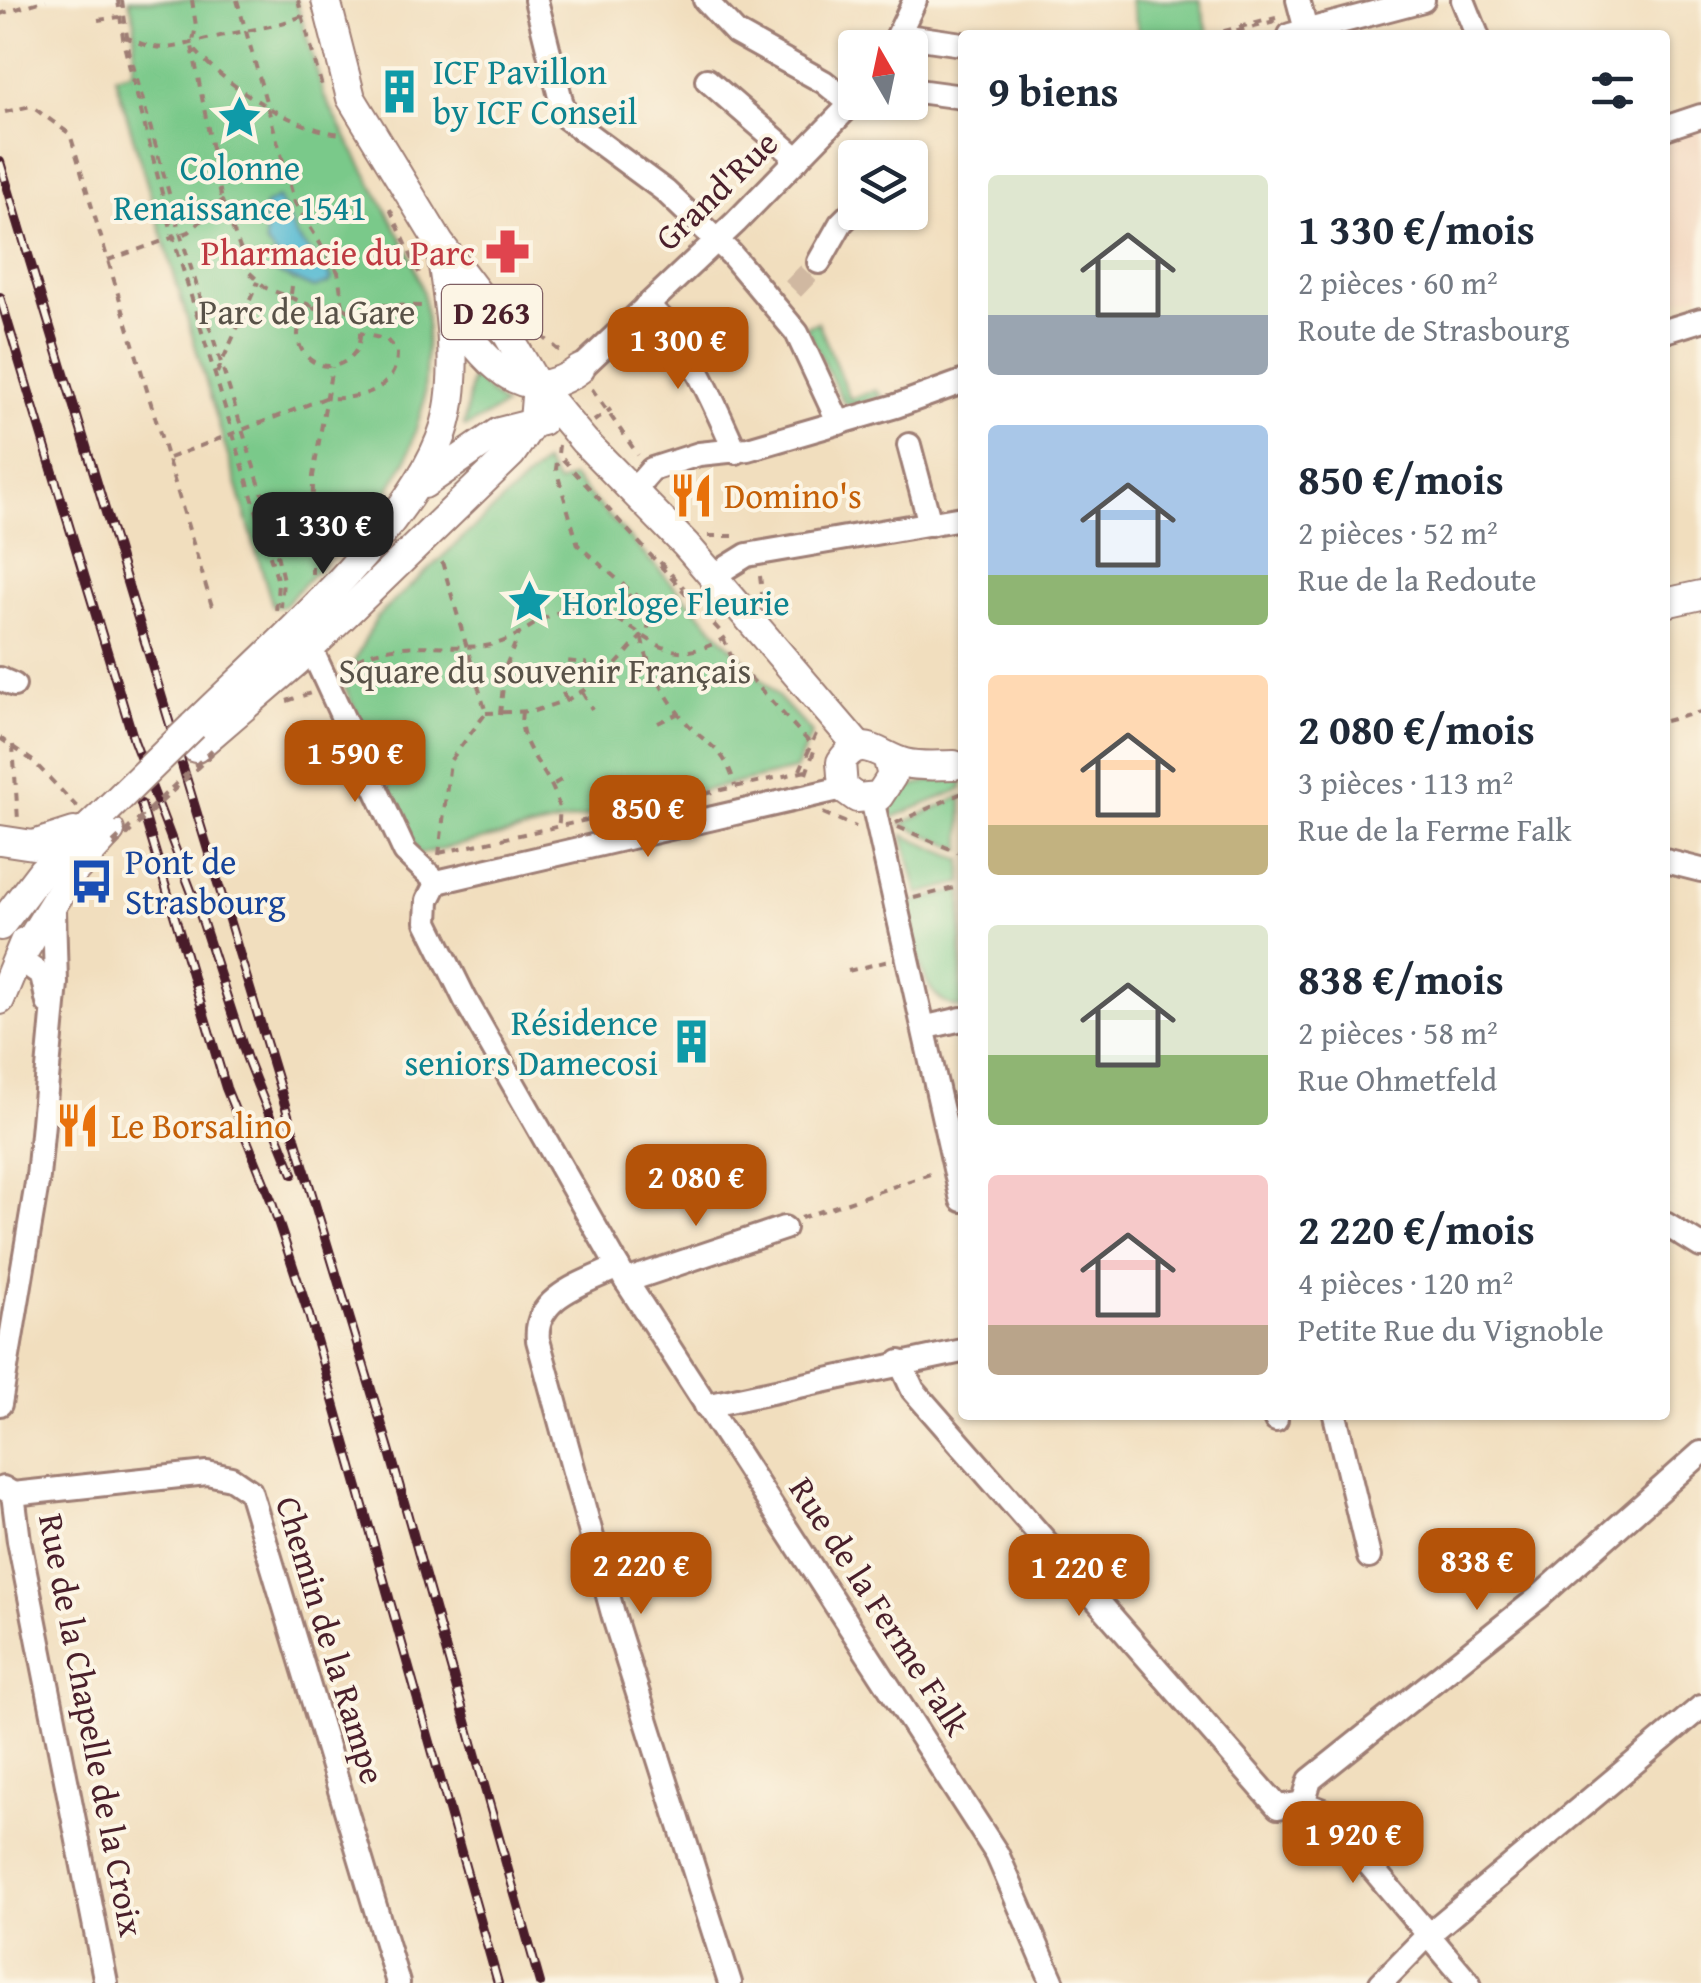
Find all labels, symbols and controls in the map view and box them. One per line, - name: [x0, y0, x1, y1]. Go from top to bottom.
- north arrow: [838, 30, 928, 120]
- map controls: [838, 30, 928, 230]
- place label: ICF Pavillon by ICF Conseil: [433, 46, 637, 137]
- text: 9 biens: [988, 60, 1119, 121]
- icon: filters: [1585, 63, 1640, 118]
- building icon: ICF Pavillon by ICF Conseil: [376, 67, 424, 115]
- place icon: Colonne Renaissance 1541: [216, 93, 264, 141]
- street label: Grand'Rue: [643, 118, 789, 262]
- button: layers: [838, 140, 928, 230]
- place label: Colonne Renaissance 1541: [113, 142, 367, 233]
- text: 1 330 €/mois: [1298, 198, 1535, 259]
- icon: home: [1068, 215, 1188, 335]
- place label: Pharmacie du Parc: [201, 227, 475, 278]
- pharmacy icon: Pharmacie du Parc: [484, 228, 532, 276]
- text: 2 pièces · 60 m²: [1298, 259, 1498, 306]
- road number: D 263: [442, 285, 542, 339]
- park label: Parc de la Gare: [199, 286, 415, 337]
- text: Route de Strasbourg: [1298, 306, 1570, 353]
- pin: 1 300 €: [586, 307, 770, 392]
- text: 1 300 €: [630, 316, 726, 363]
- text: 850 €/mois: [1298, 448, 1504, 509]
- icon: home: [1068, 465, 1188, 585]
- place label: Domino's: [724, 470, 862, 521]
- restaurant icon: Domino's: [667, 471, 715, 519]
- pin: 1 330 €: [231, 492, 415, 577]
- text: 1 330 €: [275, 501, 371, 548]
- text: 2 pièces · 52 m²: [1298, 509, 1498, 556]
- text: Rue de la Redoute: [1298, 556, 1537, 603]
- place label: Horloge Fleurie: [562, 577, 790, 628]
- place icon: Horloge Fleurie: [505, 578, 553, 626]
- park label: Square du souvenir Français: [339, 645, 751, 696]
- text: 2 080 €/mois: [1298, 698, 1535, 759]
- icon: home: [1068, 715, 1188, 835]
- pin: 1 590 €: [263, 720, 447, 805]
- text: 1 590 €: [307, 729, 403, 776]
- text: 3 pièces · 113 m²: [1298, 759, 1513, 806]
- pin: 850 €: [578, 775, 718, 860]
- text: 850 €: [611, 784, 685, 831]
- text: Rue de la Ferme Falk: [1298, 806, 1572, 853]
- place label: Pont de Strasbourg: [125, 836, 286, 927]
- bus stop icon: Pont de Strasbourg: [68, 857, 116, 905]
- text: 838 €/mois: [1298, 948, 1504, 1009]
- icon: home: [1068, 965, 1188, 1085]
- place label: Résidence seniors Damecosi: [404, 997, 658, 1088]
- text: 2 pièces · 58 m²: [1298, 1009, 1498, 1056]
- building icon: Résidence seniors Damecosi: [667, 1018, 715, 1066]
- text: Rue Ohmetfeld: [1298, 1056, 1497, 1103]
- place label: Le Borsalino: [111, 1100, 292, 1151]
- restaurant icon: Le Borsalino: [54, 1101, 102, 1149]
- pin: 2 080 €: [604, 1144, 788, 1229]
- text: 2 080 €: [648, 1153, 744, 1200]
- text: 2 220 €/mois: [1298, 1198, 1535, 1259]
- icon: home: [1068, 1215, 1188, 1335]
- text: 4 pièces · 120 m²: [1298, 1259, 1513, 1306]
- text: Petite Rue du Vignoble: [1298, 1306, 1604, 1353]
- street label: Rue de la Ferme Falk: [777, 1467, 983, 1746]
- street label: Chemin de la Rampe: [263, 1490, 399, 1790]
- street label: Rue de la Chapelle de la Croix: [26, 1509, 158, 1941]
- pin: 838 €: [1407, 1528, 1547, 1613]
- pin: 2 220 €: [549, 1532, 733, 1617]
- pin: 1 220 €: [987, 1534, 1171, 1619]
- text: 838 €: [1440, 1537, 1514, 1584]
- text: 2 220 €: [593, 1541, 689, 1588]
- text: 1 220 €: [1031, 1543, 1127, 1590]
- pin: 1 920 €: [1261, 1801, 1445, 1886]
- text: 1 920 €: [1305, 1810, 1401, 1857]

